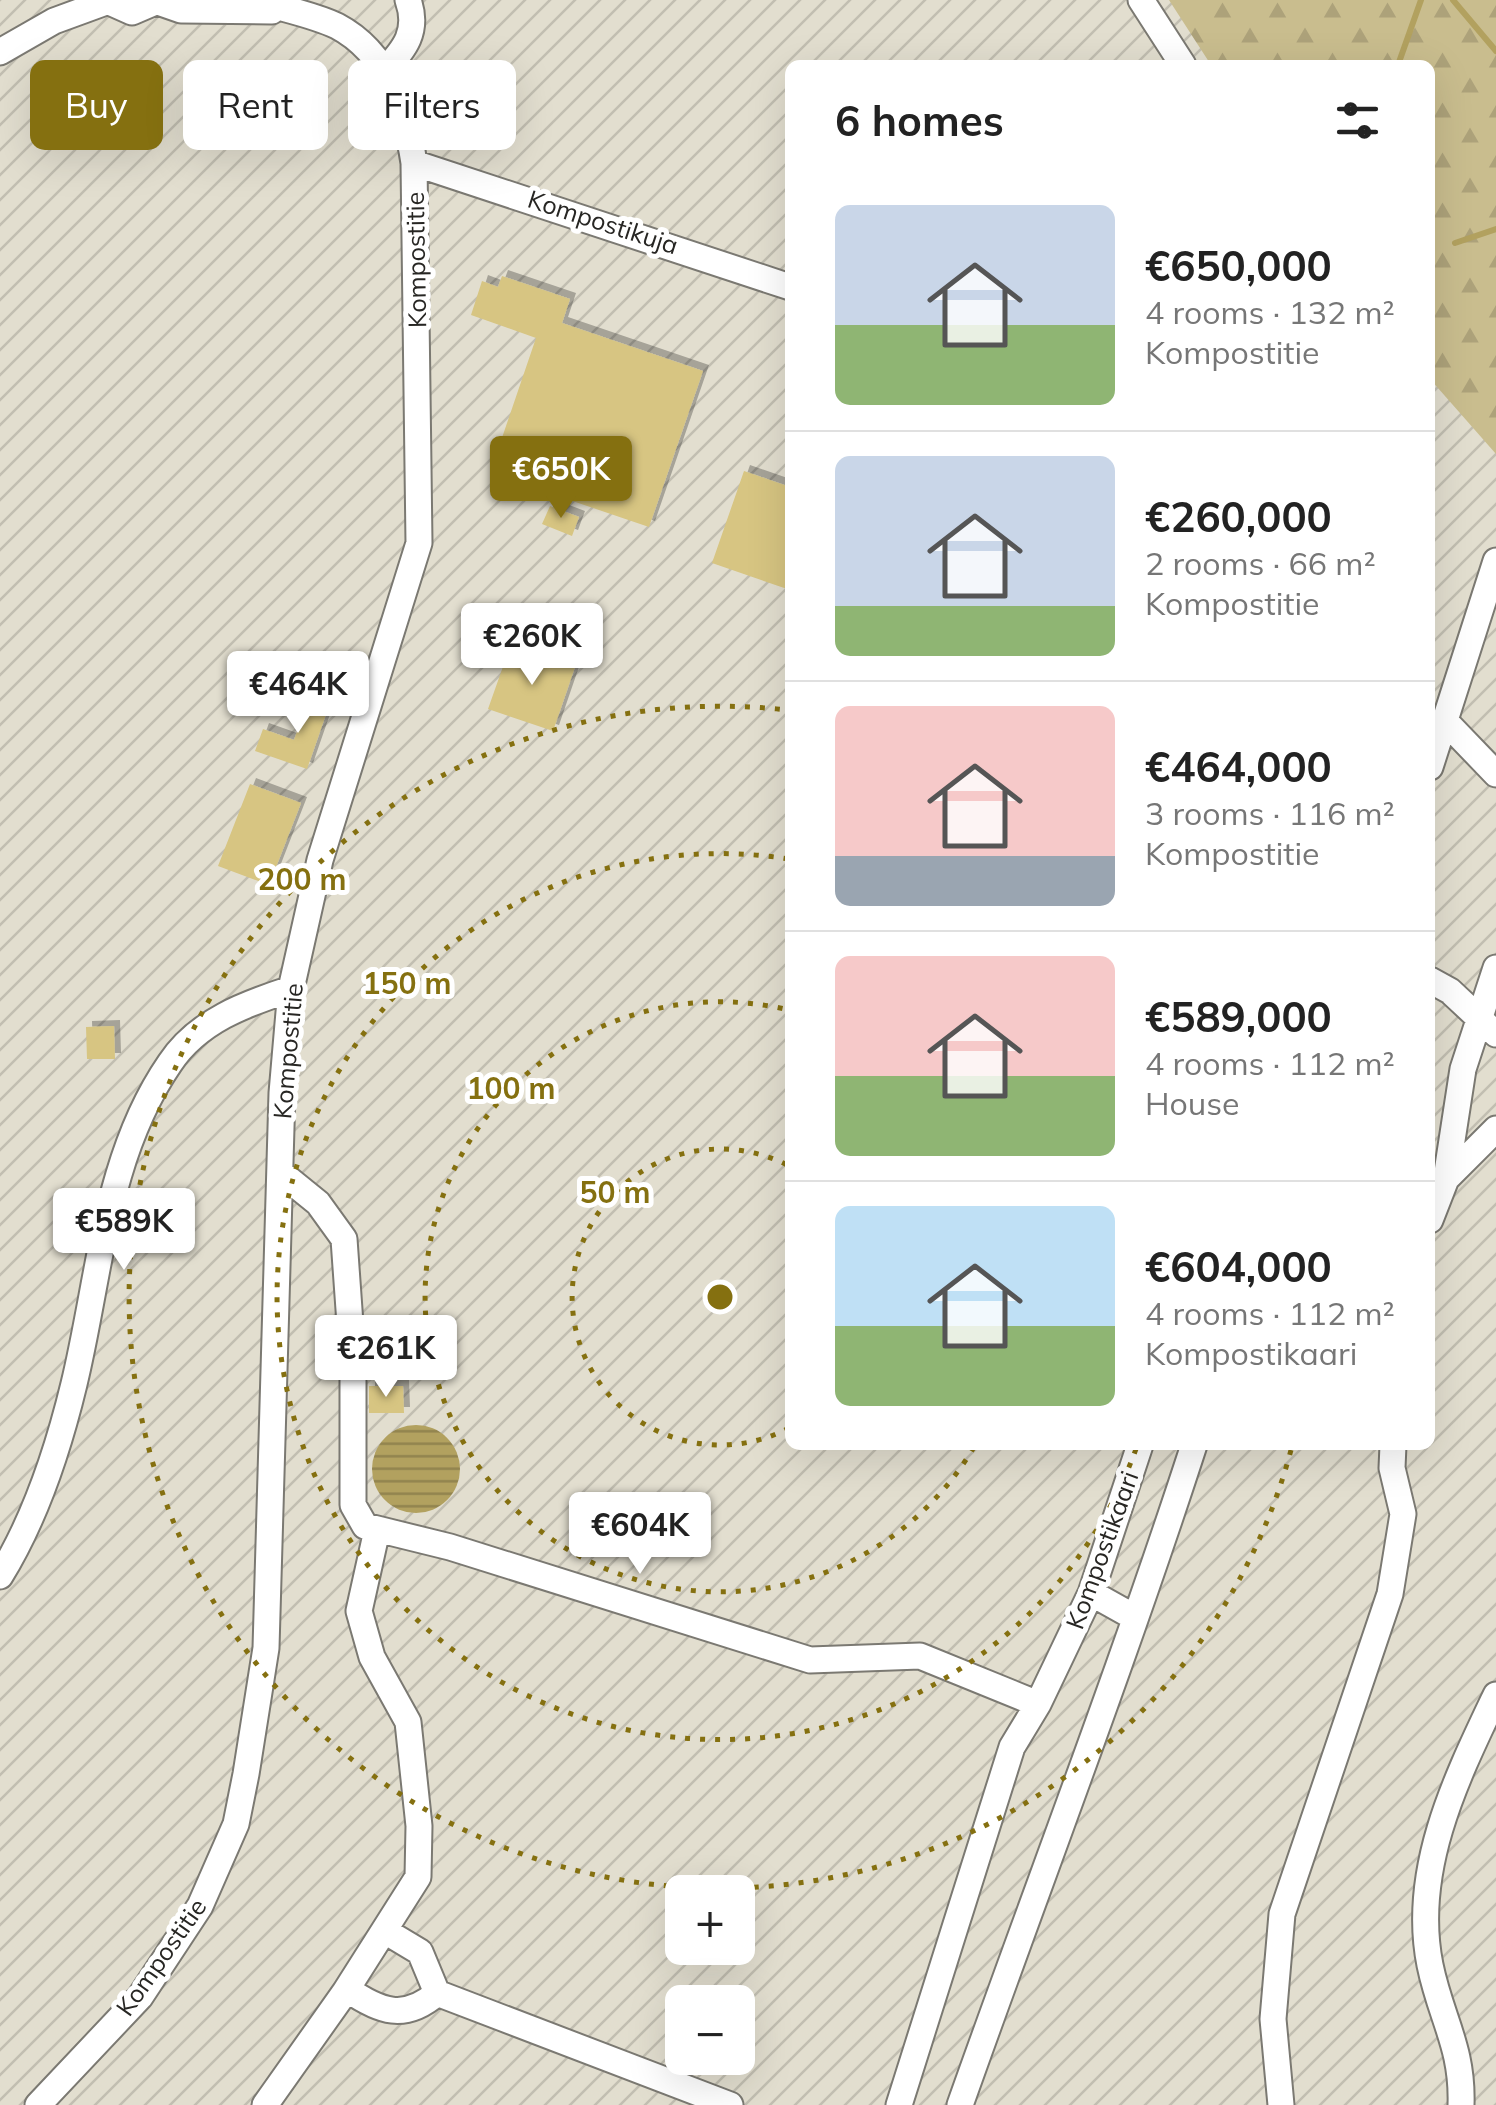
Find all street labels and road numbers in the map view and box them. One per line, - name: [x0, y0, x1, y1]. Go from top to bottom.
- street label: Kompostikuja: [524, 183, 682, 260]
- street label: Kompostitie: [399, 192, 432, 328]
- street label: Kompostitie: [266, 982, 309, 1120]
- street label: Kompostikaari: [1059, 1467, 1144, 1633]
- street label: Kompostitie: [109, 1892, 212, 2021]

